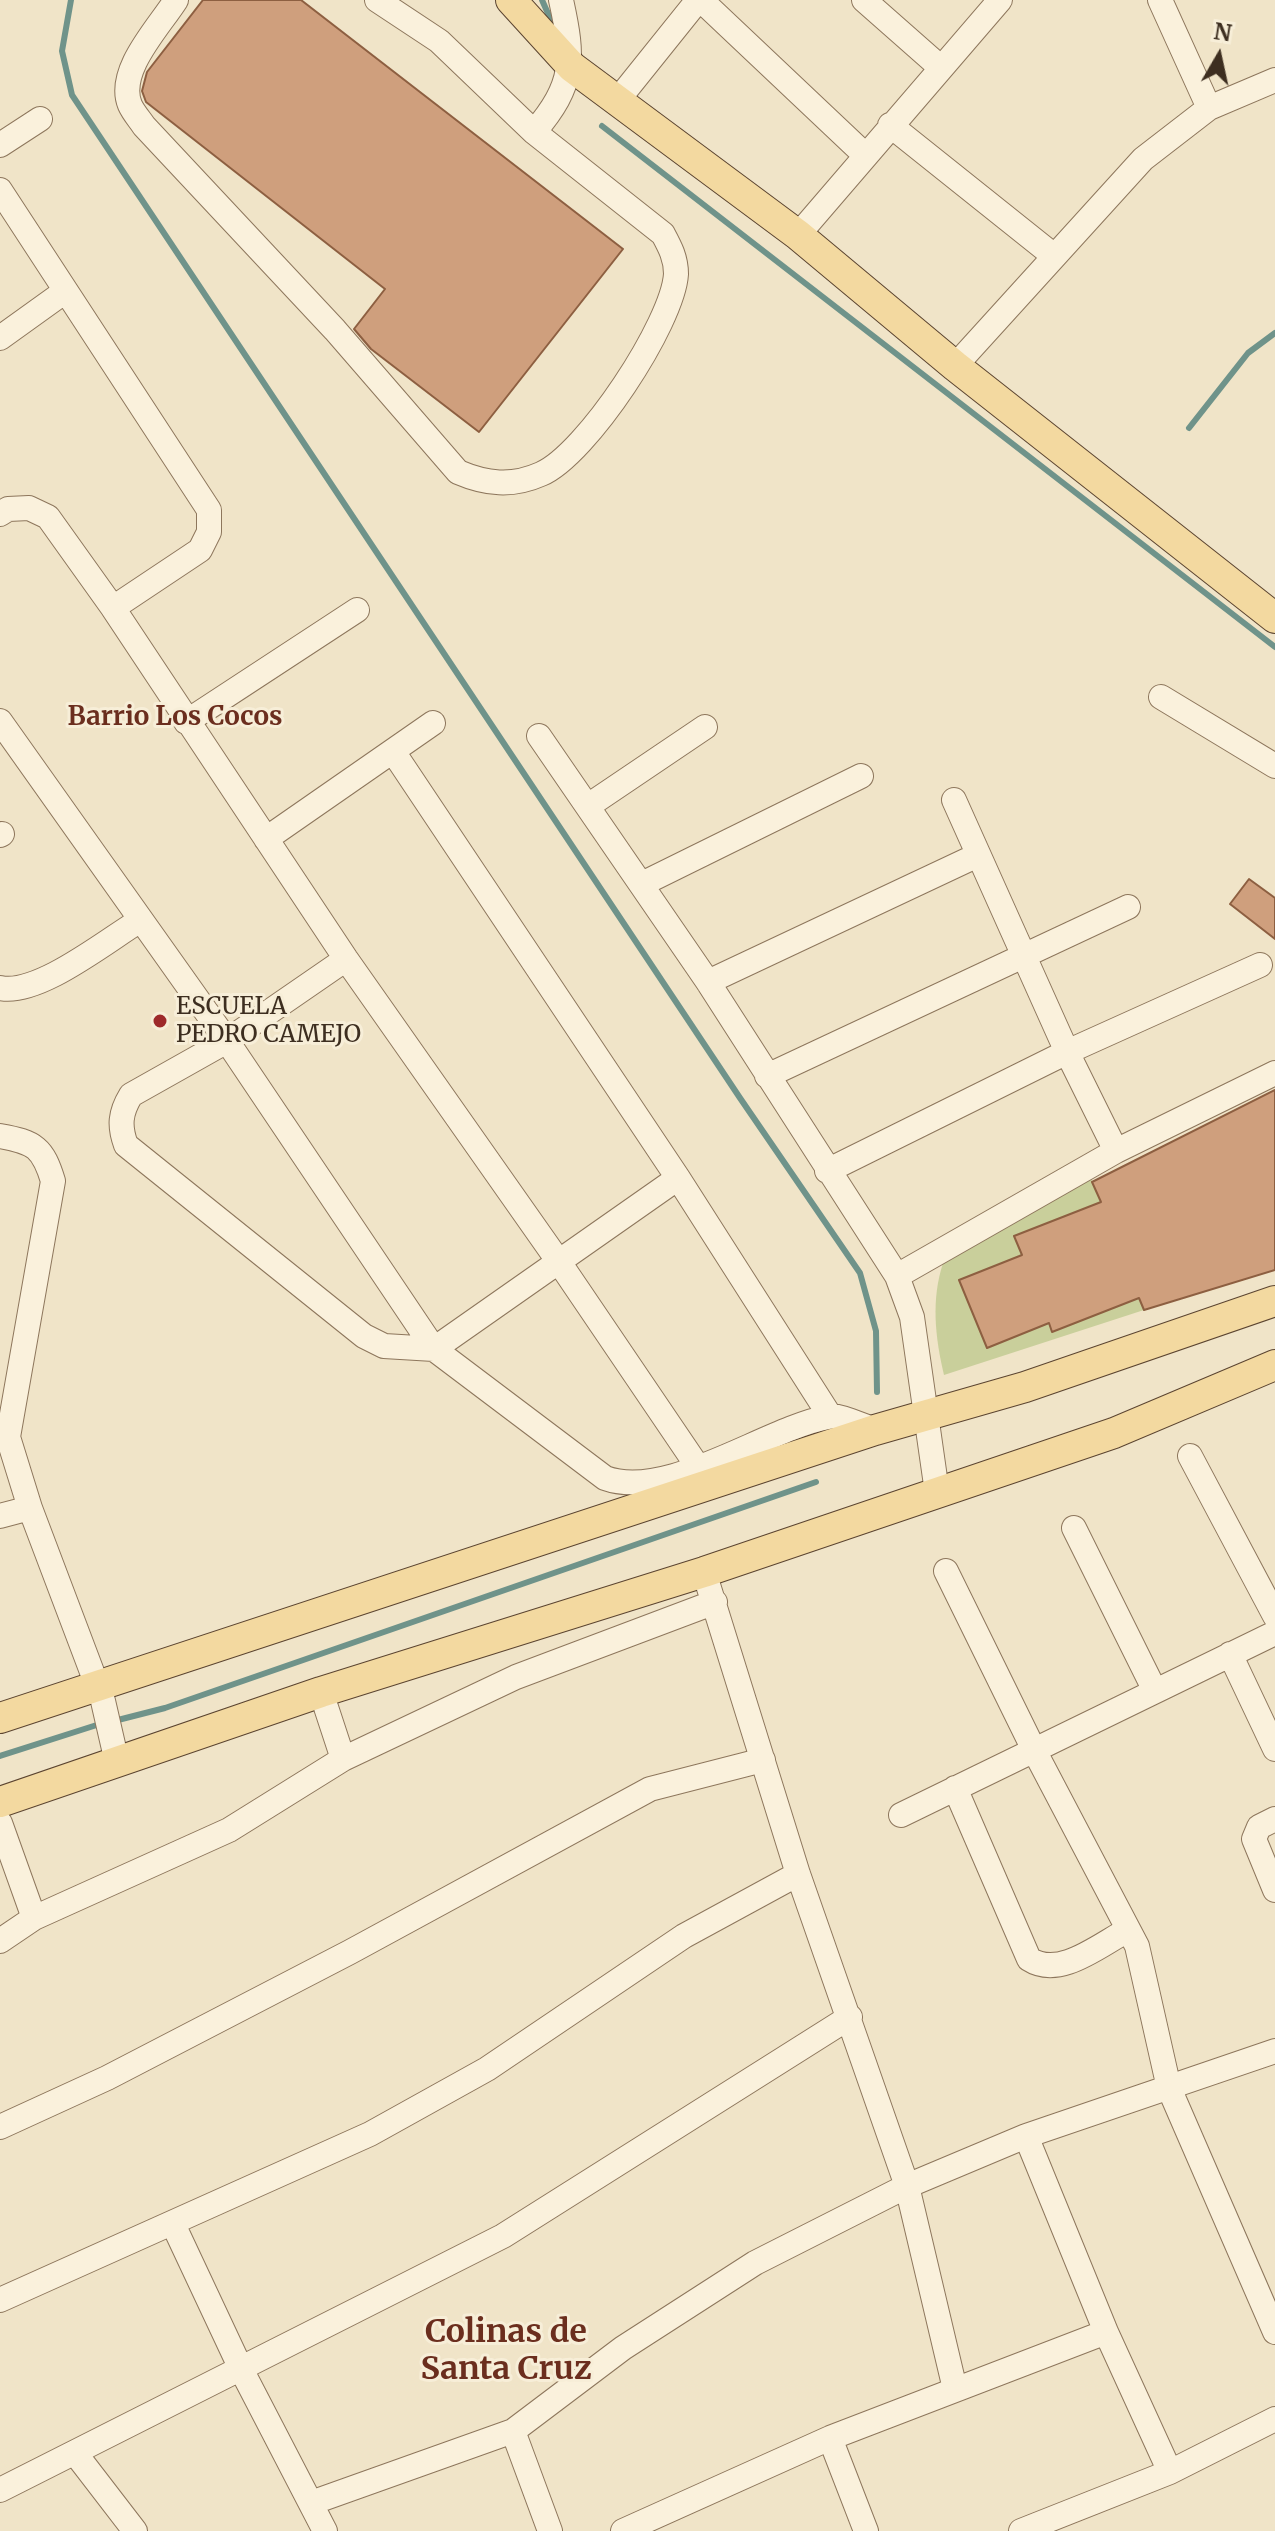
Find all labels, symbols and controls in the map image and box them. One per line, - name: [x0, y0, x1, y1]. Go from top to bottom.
- north arrow: [1179, 16, 1259, 96]
- text: N: [1212, 17, 1234, 47]
- district label: Barrio Los Cocos: [68, 702, 282, 734]
- place label: ESCUELA PEDRO CAMEJO: [176, 993, 361, 1049]
- marker: ESCUELA PEDRO CAMEJO: [151, 1012, 169, 1030]
- district label: Colinas de Santa Cruz: [420, 2314, 592, 2389]

